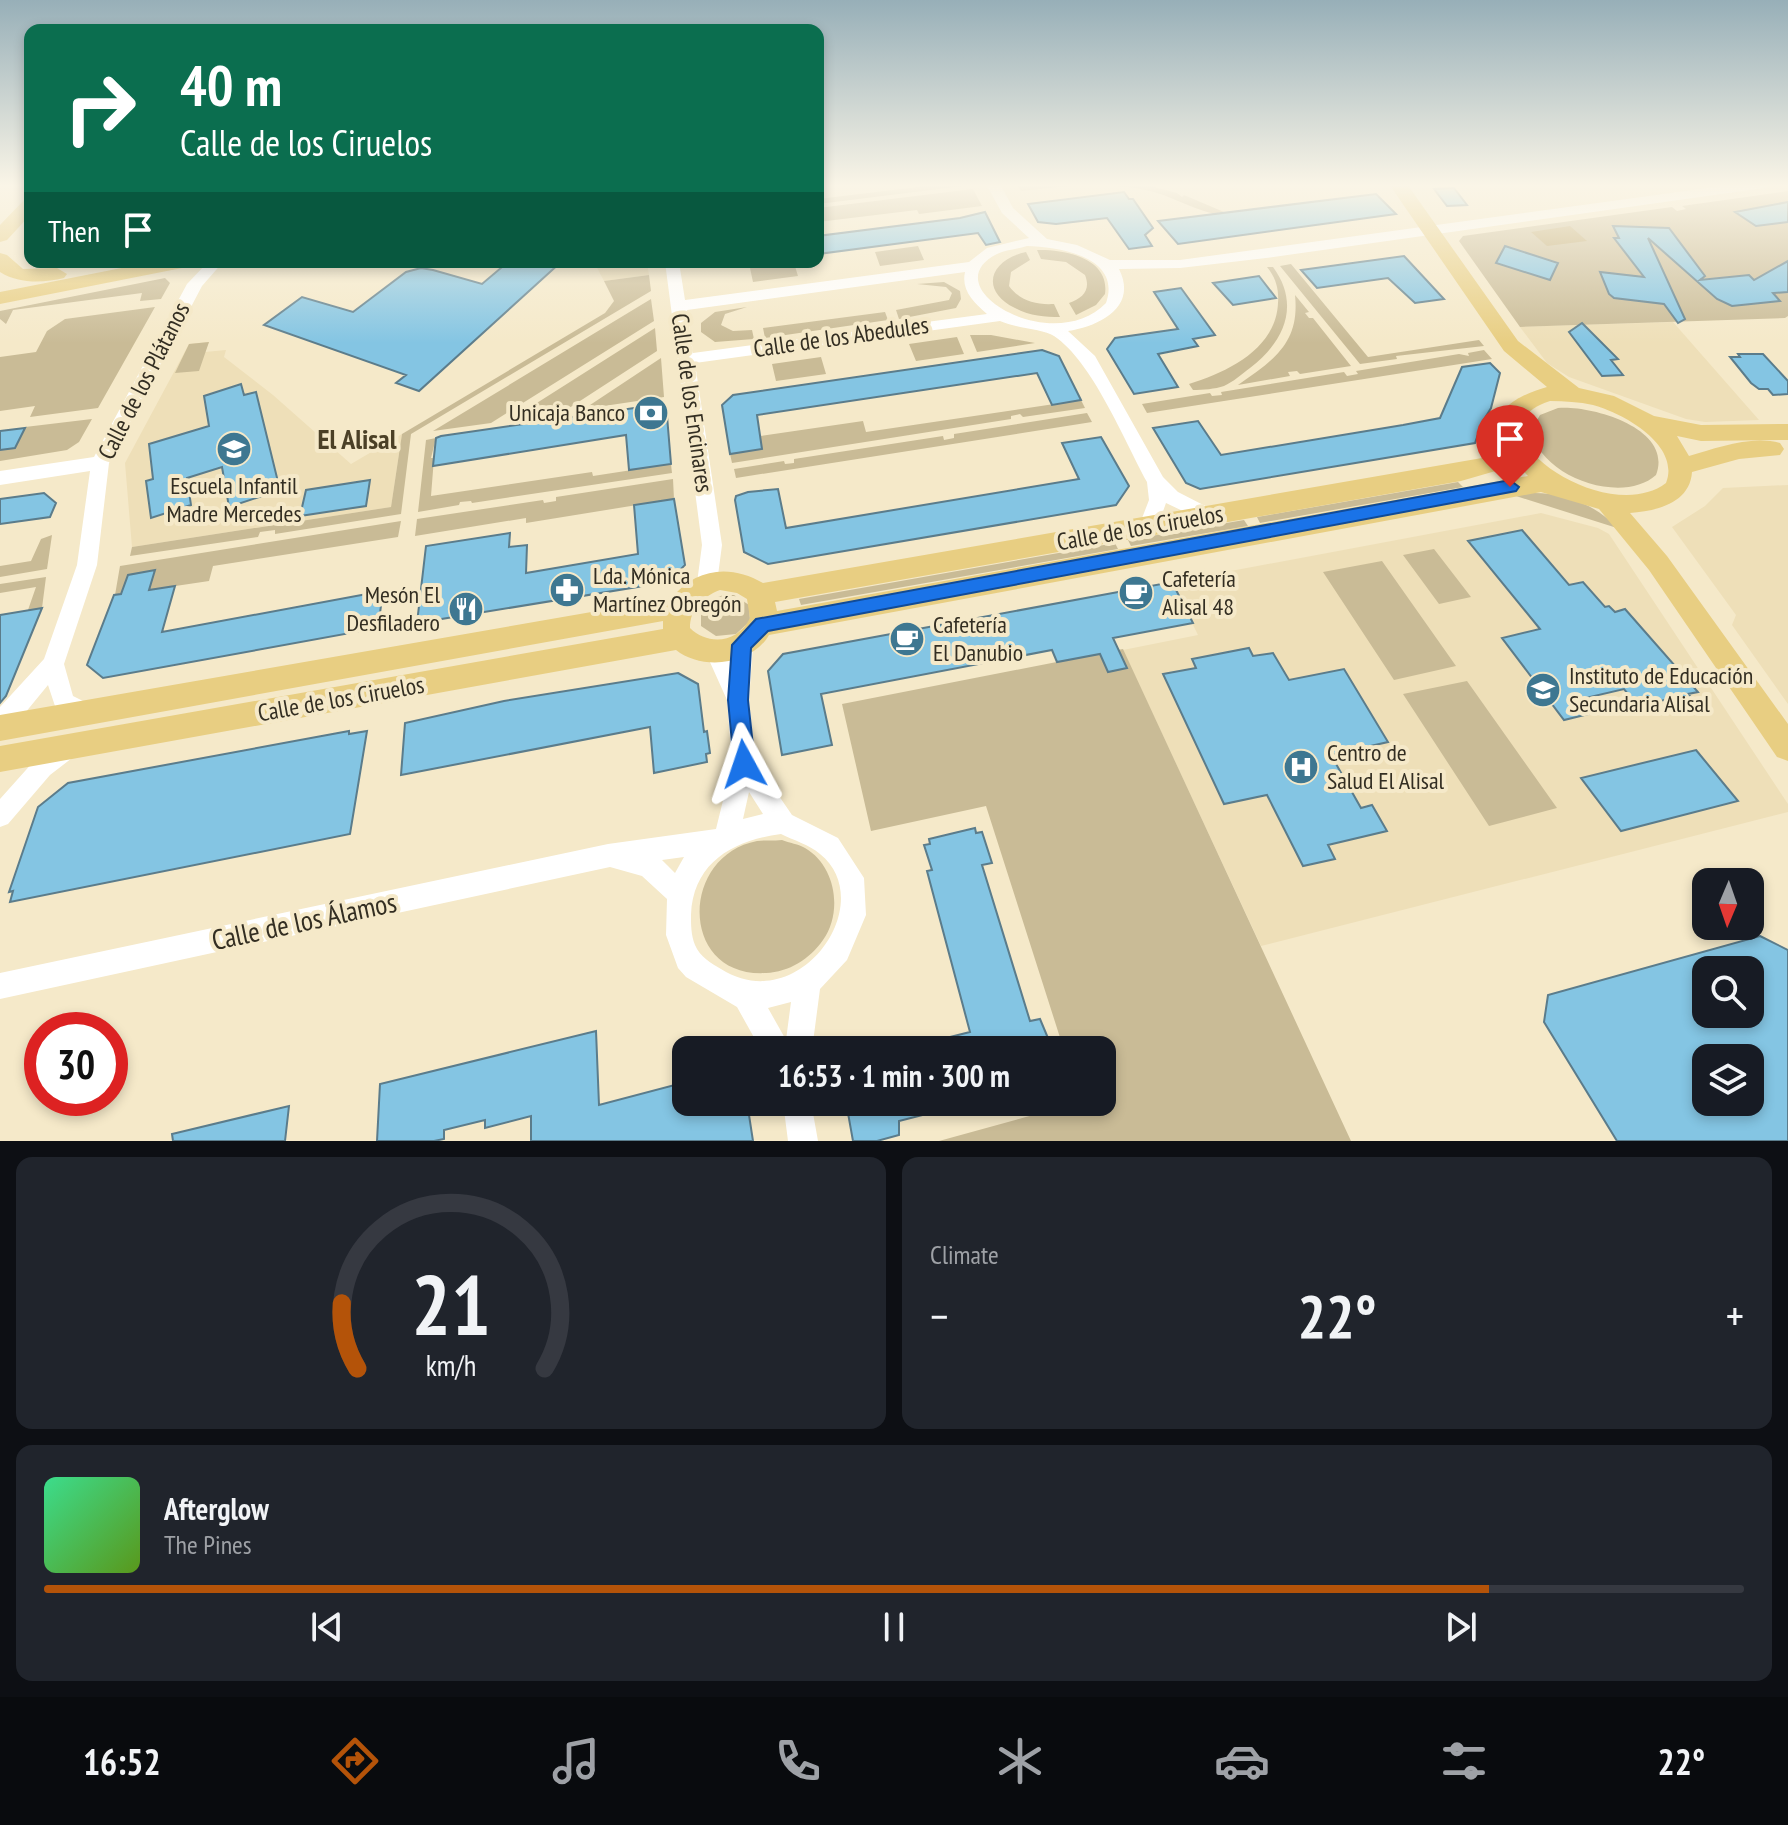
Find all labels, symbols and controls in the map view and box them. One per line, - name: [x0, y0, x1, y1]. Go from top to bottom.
- text: 40 m: [180, 49, 282, 121]
- icon: right: [48, 56, 152, 160]
- text: Calle de los Ciruelos: [180, 119, 432, 166]
- icon: arrive: [116, 208, 160, 252]
- text: Then: [48, 211, 100, 250]
- street label: Calle de los Plátanos: [91, 297, 196, 465]
- street label: Calle de los Abedules: [751, 309, 930, 364]
- street label: Calle de los Encinares: [665, 311, 720, 494]
- bank icon: Unicaja Banco: [632, 394, 670, 432]
- place label: Unicaja Banco: [509, 397, 625, 428]
- pin: [1476, 405, 1544, 487]
- icon: arrive: [1488, 417, 1532, 461]
- district label: El Alisal: [318, 420, 397, 457]
- school or university icon: Escuela Infantil Madre Mercedes: [215, 430, 253, 468]
- place label: Escuela Infantil Madre Mercedes: [166, 470, 302, 529]
- street label: Calle de los Ciruelos: [1054, 498, 1225, 557]
- place label: Lda. Mónica Martínez Obregón: [593, 560, 741, 619]
- place label: Cafetería Alisal 48: [1162, 563, 1236, 622]
- pharmacy icon: Lda. Mónica Martínez Obregón: [548, 571, 586, 609]
- cafe icon: Cafetería Alisal 48: [1117, 574, 1155, 612]
- place label: Mesón El Desfiladero: [346, 579, 440, 638]
- restaurant icon: Mesón El Desfiladero: [447, 590, 485, 628]
- place label: Cafetería El Danubio: [933, 609, 1023, 668]
- cafe icon: Cafetería El Danubio: [888, 620, 926, 658]
- place label: Instituto de Educación Secundaria Alisal: [1569, 660, 1753, 719]
- street label: Calle de los Ciruelos: [255, 669, 426, 728]
- school or university icon: Instituto de Educación Secundaria Alisal: [1524, 671, 1562, 709]
- position arrow: [702, 722, 786, 806]
- place label: Centro de Salud El Alisal: [1327, 737, 1445, 796]
- hospital icon: Centro de Salud El Alisal: [1282, 748, 1320, 786]
- north arrow: [1692, 868, 1764, 940]
- map controls: [1692, 868, 1764, 1116]
- street label: Calle de los Álamos: [208, 883, 400, 958]
- button: search: [1692, 956, 1764, 1028]
- speed limit sign: 30: [24, 1012, 128, 1116]
- button: layers: [1692, 1044, 1764, 1116]
- text: 16:53 · 1 min · 300 m: [778, 1056, 1010, 1095]
- text: Climate: [930, 1238, 999, 1271]
- text: 21: [411, 1250, 491, 1358]
- text: 22°: [1297, 1277, 1377, 1355]
- text: −: [930, 1287, 948, 1344]
- text: +: [1726, 1287, 1744, 1344]
- text: km/h: [426, 1347, 476, 1384]
- text: Afterglow: [164, 1489, 269, 1528]
- text: The Pines: [164, 1528, 252, 1561]
- icon: previous: [305, 1605, 349, 1649]
- icon: pause: [872, 1605, 916, 1649]
- icon: next: [1439, 1605, 1483, 1649]
- icon: directions: [327, 1733, 383, 1789]
- icon: music: [548, 1733, 604, 1789]
- icon: phone: [770, 1733, 826, 1789]
- icon: climate: [992, 1733, 1048, 1789]
- icon: car: [1214, 1733, 1270, 1789]
- icon: filters: [1436, 1733, 1492, 1789]
- text: 16:52: [83, 1738, 161, 1785]
- text: 22°: [1657, 1738, 1705, 1785]

